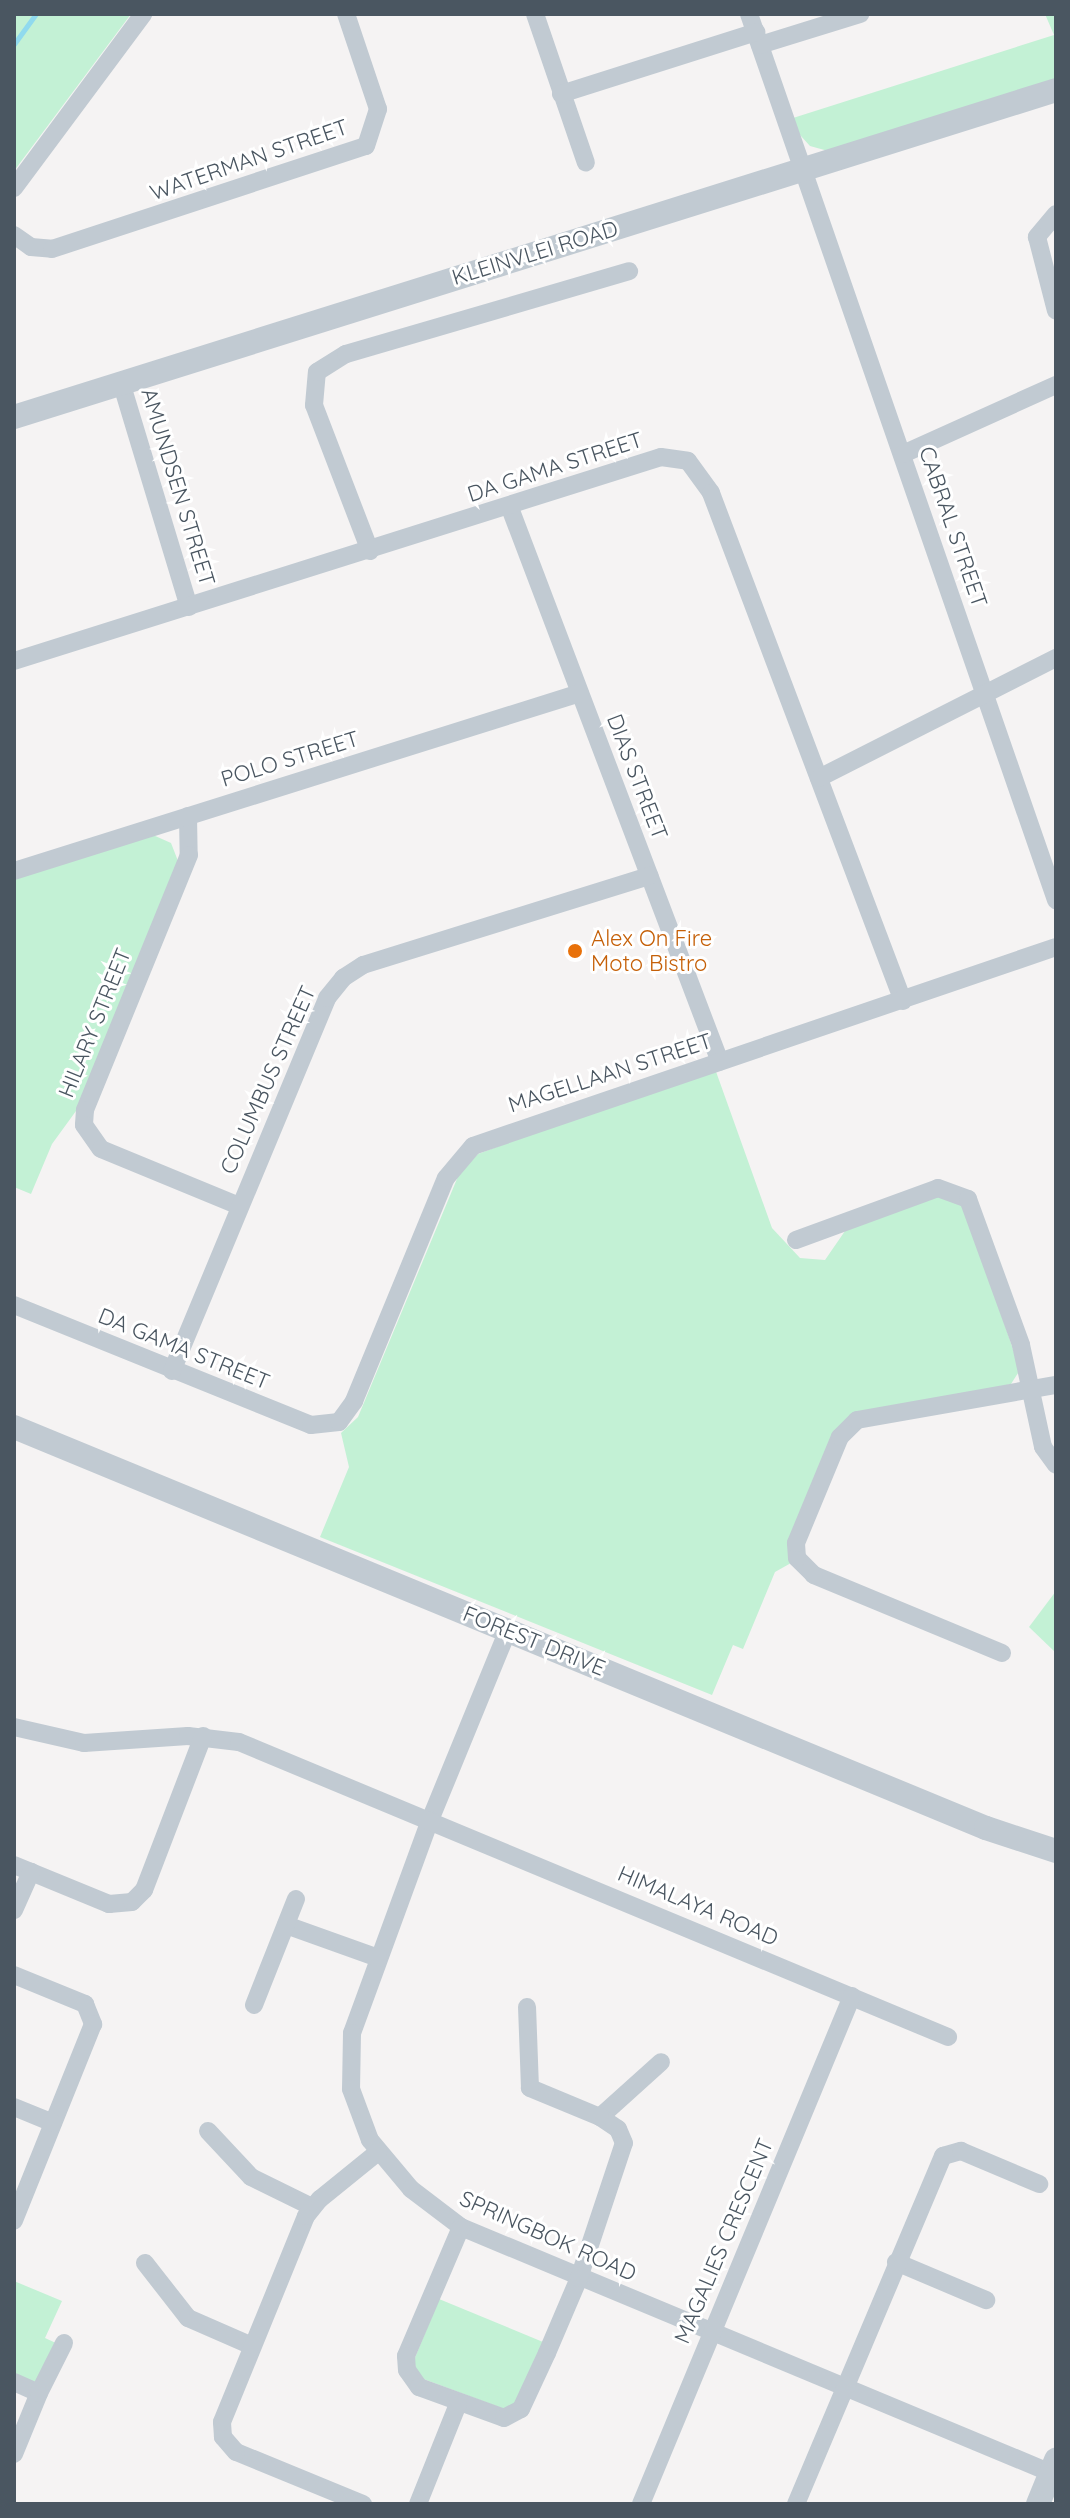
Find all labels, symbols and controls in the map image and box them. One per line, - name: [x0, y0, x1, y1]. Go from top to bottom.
- street label: WATERMAN STREET: [147, 114, 351, 206]
- street label: KLEINVLEI ROAD: [449, 215, 621, 291]
- street label: AMUNDSEN STREET: [135, 385, 221, 589]
- street label: DA GAMA STREET: [464, 426, 646, 508]
- street label: CABRAL STREET: [913, 443, 993, 611]
- street label: DIAS STREET: [601, 710, 673, 844]
- street label: POLO STREET: [218, 725, 362, 793]
- place label: Alex On Fire Moto Bistro: [591, 925, 712, 976]
- marker: Alex On Fire Moto Bistro: [566, 942, 584, 960]
- street label: HILARY STREET: [53, 945, 137, 1101]
- street label: COLUMBUS STREET: [215, 982, 321, 1178]
- street label: MAGELLAAN STREET: [505, 1028, 715, 1118]
- street label: DA GAMA STREET: [94, 1303, 274, 1395]
- street label: FOREST DRIVE: [459, 1600, 609, 1682]
- street label: HIMALAYA ROAD: [614, 1860, 782, 1952]
- street label: MAGALIES CRESCENT: [669, 2135, 779, 2347]
- street label: SPRINGBOK ROAD: [456, 2185, 640, 2287]

